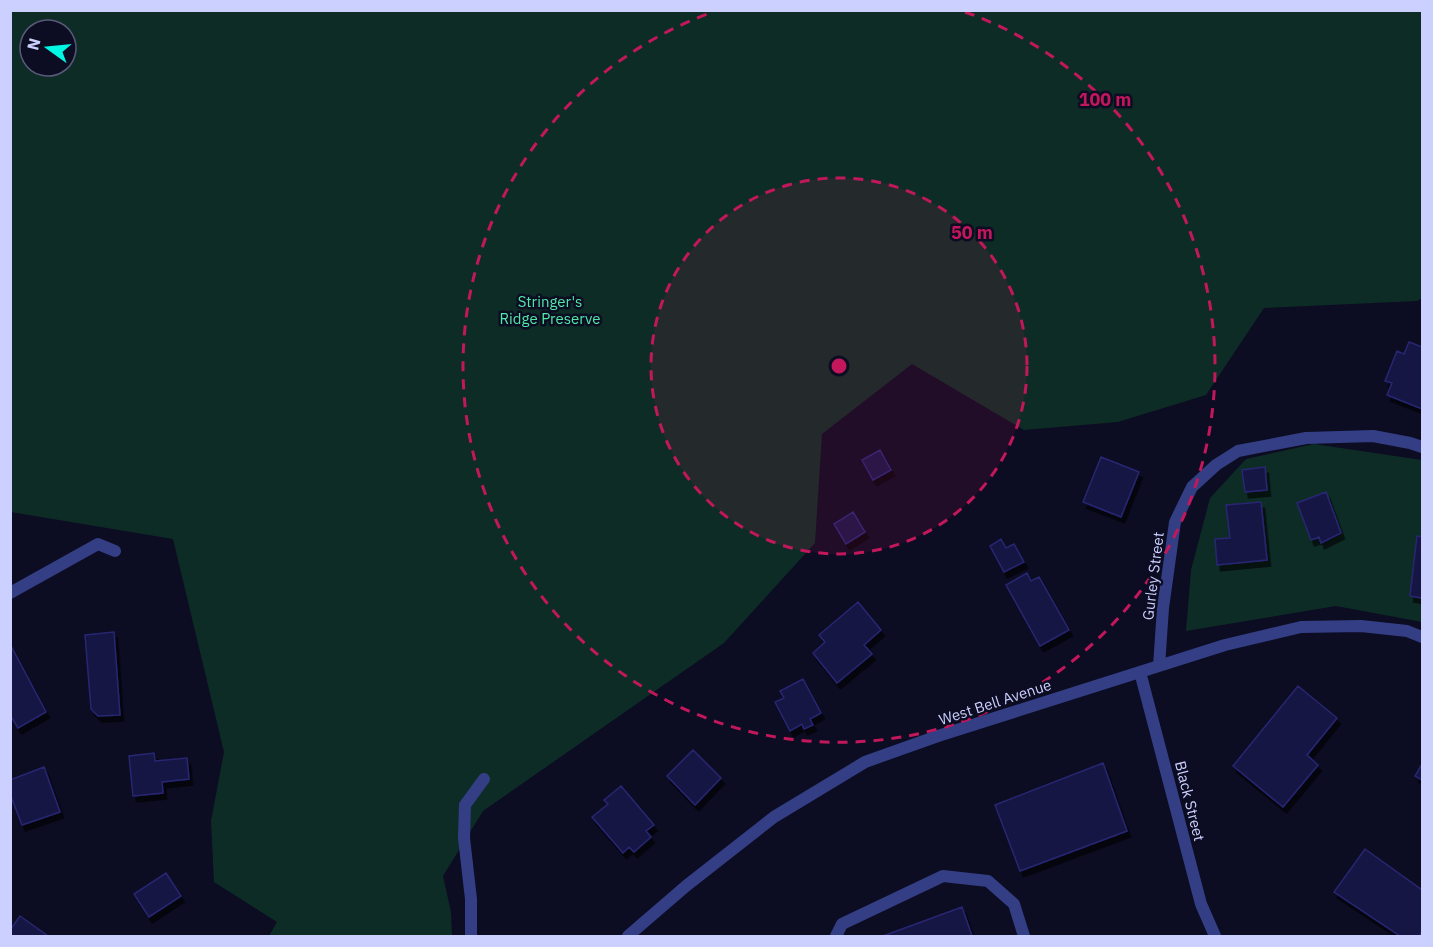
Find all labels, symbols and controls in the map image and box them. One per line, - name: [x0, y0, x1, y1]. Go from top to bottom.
- north arrow: [18, 18, 78, 78]
- text: N: [22, 36, 45, 52]
- text: 100 m: [1079, 88, 1131, 111]
- text: 50 m: [951, 221, 993, 244]
- park label: Stringer's Ridge Preserve: [500, 292, 600, 328]
- centre of rings: [829, 356, 849, 376]
- street label: Gurley Street: [1138, 531, 1168, 621]
- street label: West Bell Avenue: [936, 675, 1054, 729]
- street label: Black Street: [1171, 759, 1209, 843]

